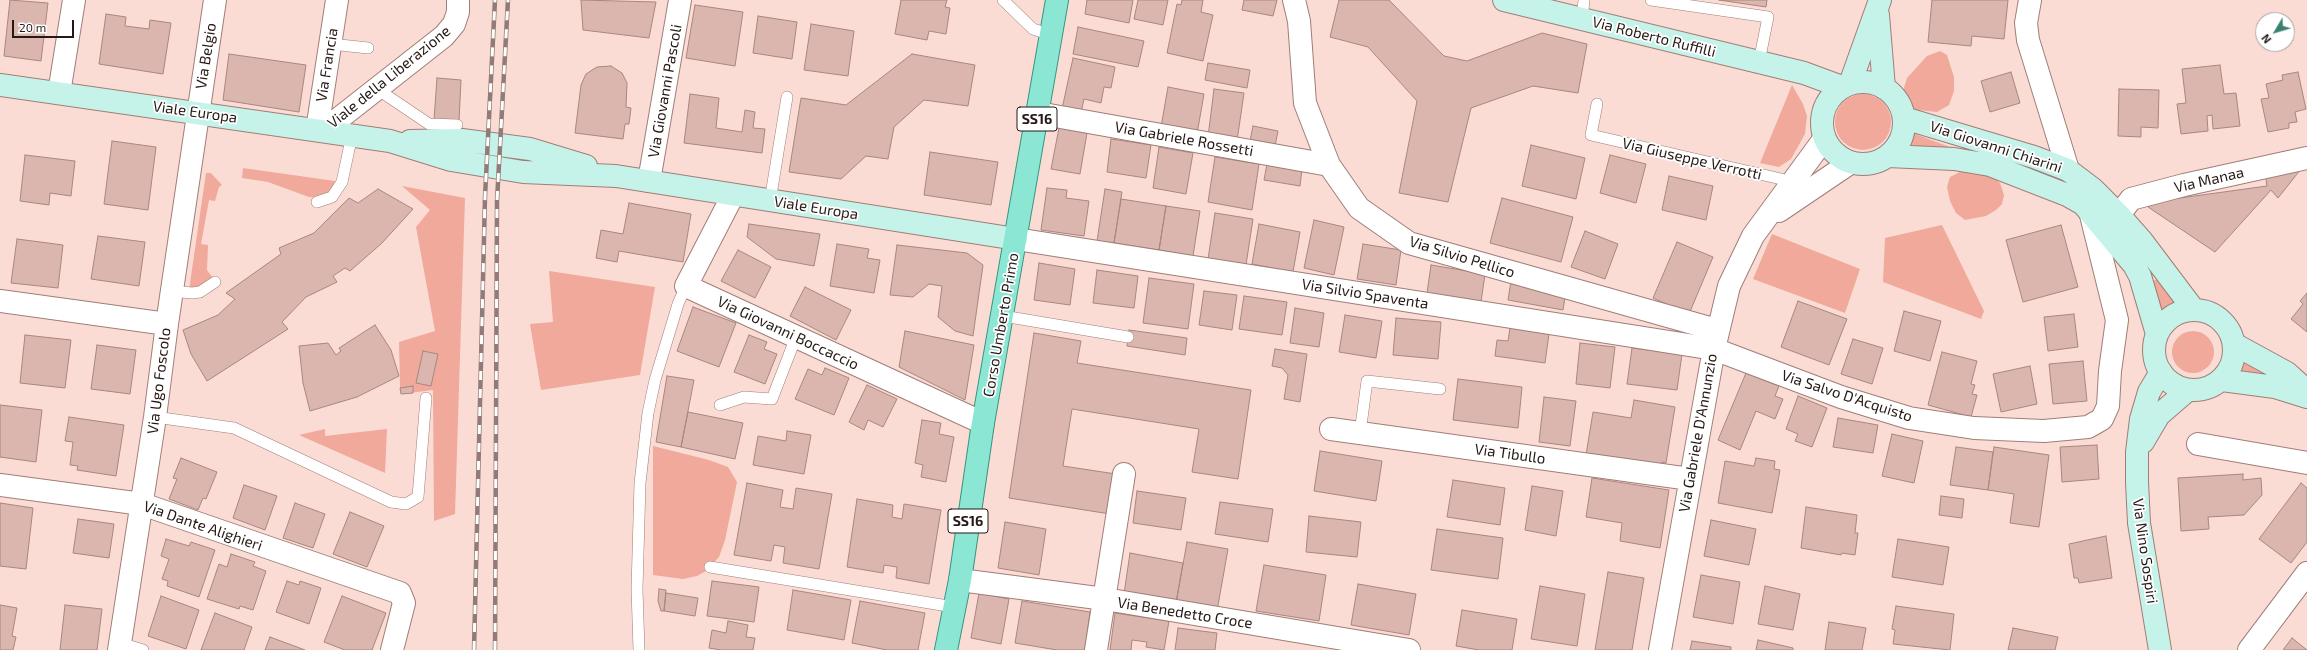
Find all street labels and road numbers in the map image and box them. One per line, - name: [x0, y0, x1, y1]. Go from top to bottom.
- street label: Via Roberto Ruffilli: [1590, 13, 1718, 61]
- street label: Via Belgio: [192, 22, 220, 90]
- street label: Viale della Liberazione: [324, 22, 454, 132]
- street label: Via Giovanni Pascoli: [644, 23, 686, 159]
- street label: Via Francia: [312, 27, 342, 103]
- street label: Viale Europa: [152, 97, 238, 127]
- road number: SS16: [1017, 107, 1057, 131]
- street label: Via Giovanni Chiarini: [1928, 117, 2064, 177]
- street label: Via Gabriele Rossetti: [1113, 118, 1255, 160]
- street label: Via Giuseppe Verrotti: [1620, 134, 1764, 184]
- street label: Via Manaa: [2172, 163, 2246, 197]
- street label: Viale Europa: [773, 192, 859, 224]
- street label: Via Silvio Pellico: [1407, 232, 1517, 282]
- street label: Corso Umberto Primo: [979, 251, 1023, 399]
- street label: Via Silvio Spaventa: [1300, 275, 1430, 313]
- street label: Via Giovanni Boccaccio: [714, 292, 862, 374]
- street label: Via Ugo Foscolo: [144, 327, 174, 435]
- street label: Via Gabriele D'Annunzio: [1675, 352, 1721, 514]
- street label: Via Salvo D'Acquisto: [1779, 366, 1915, 426]
- street label: Via Tibullo: [1473, 440, 1547, 468]
- street label: Via Dante Alighieri: [141, 497, 265, 555]
- street label: Via Nino Sospiri: [2129, 497, 2161, 605]
- road number: SS16: [948, 509, 988, 533]
- street label: Via Benedetto Croce: [1116, 593, 1254, 633]

